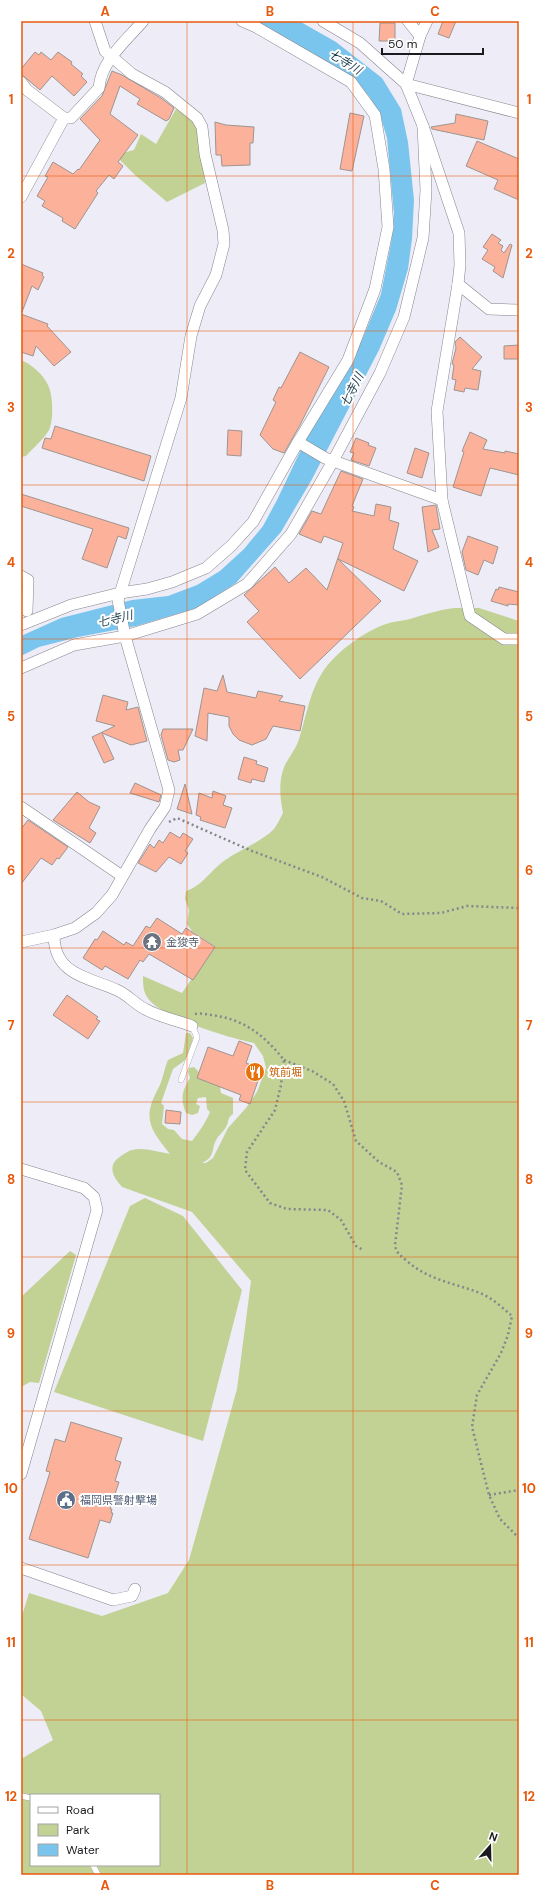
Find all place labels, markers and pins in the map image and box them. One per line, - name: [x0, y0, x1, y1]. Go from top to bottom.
- temple icon: 金狻寺: [141, 931, 163, 953]
- place label: 金狻寺: [166, 935, 199, 949]
- restaurant icon: 筑前堀: [244, 1061, 266, 1083]
- place label: 筑前堀: [269, 1065, 302, 1079]
- public building icon: 福岡県警射撃場: [55, 1489, 77, 1511]
- place label: 福岡県警射撃場: [80, 1493, 157, 1507]

